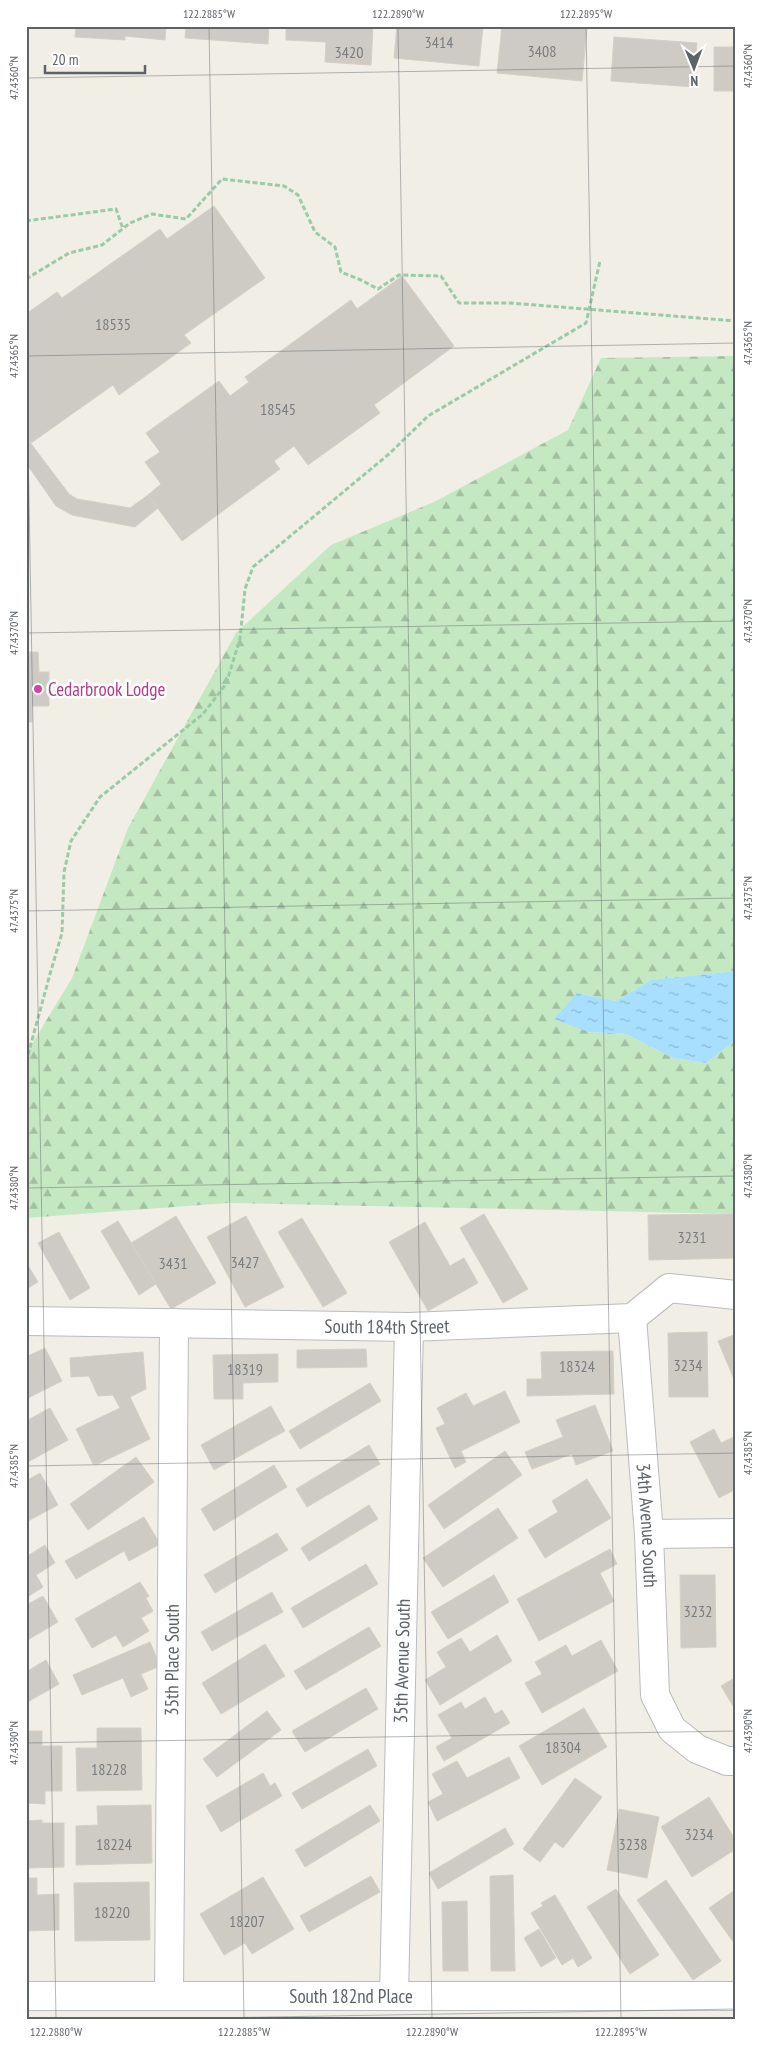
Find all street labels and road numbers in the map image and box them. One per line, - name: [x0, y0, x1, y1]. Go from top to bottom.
- street label: South 184th Street: [324, 1313, 451, 1339]
- street label: 34th Avenue South: [631, 1462, 663, 1588]
- street label: 35th Avenue South: [388, 1599, 415, 1724]
- street label: 35th Place South: [159, 1604, 184, 1716]
- street label: South 182nd Place: [289, 1984, 413, 2008]

